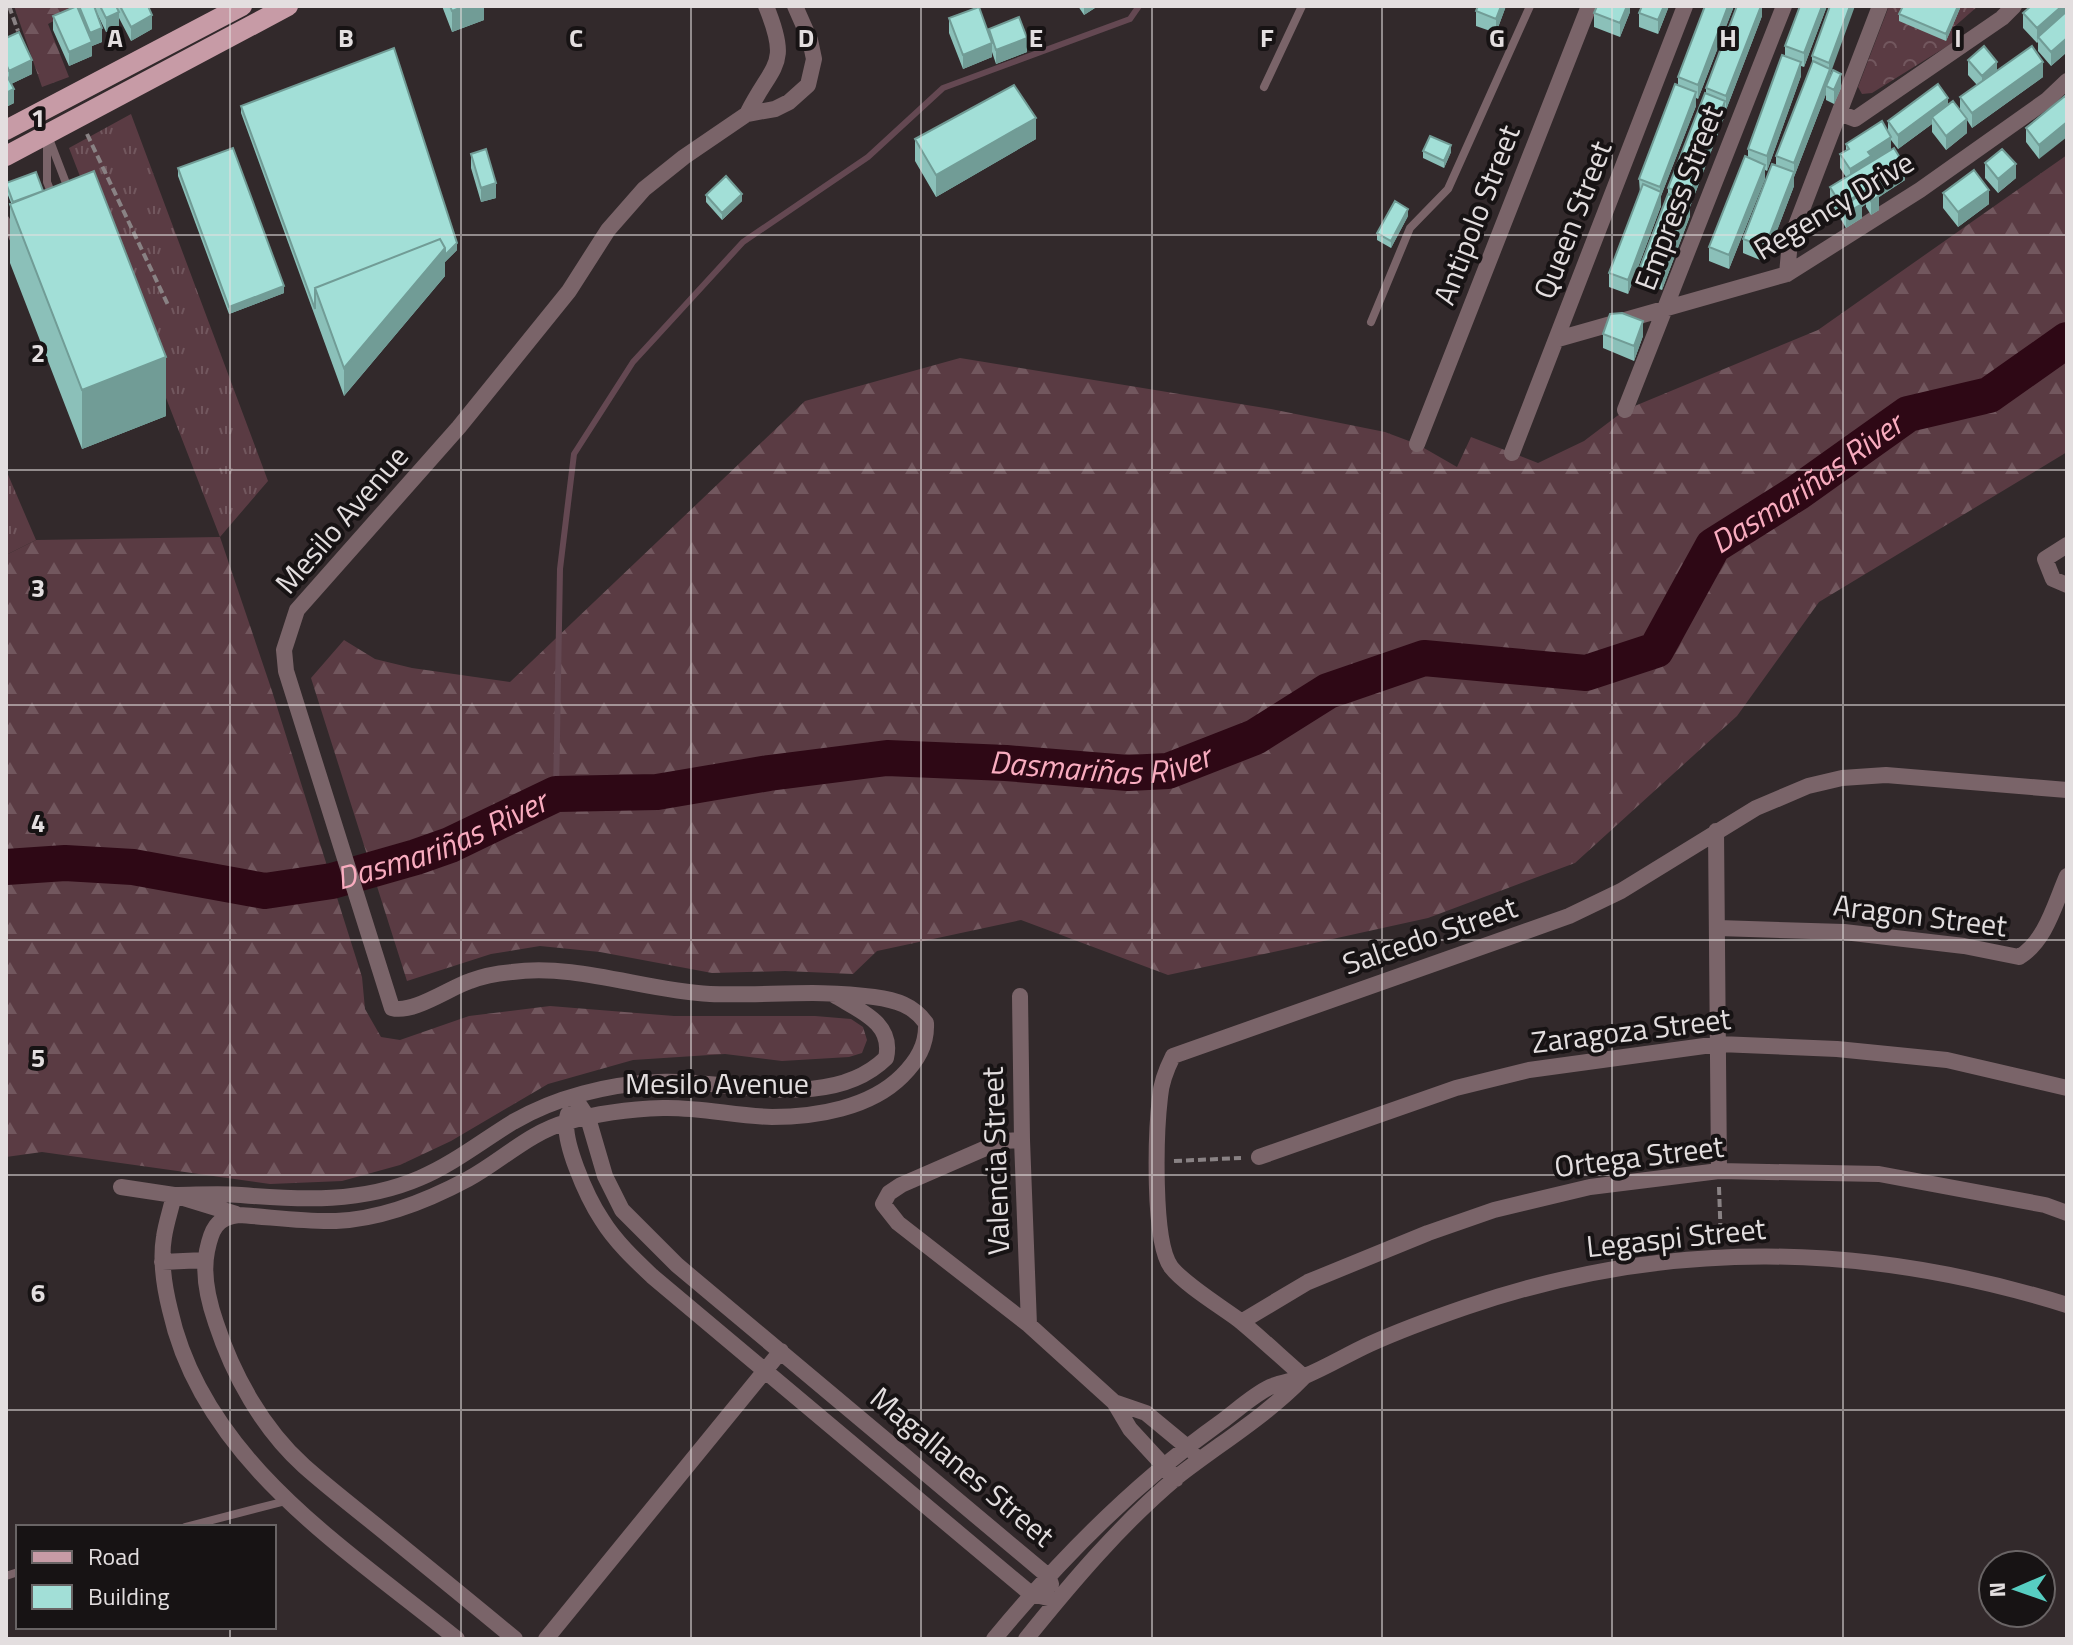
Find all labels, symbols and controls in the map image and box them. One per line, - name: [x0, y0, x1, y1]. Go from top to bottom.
- text: A: [107, 18, 123, 57]
- text: B: [338, 18, 354, 57]
- text: C: [569, 18, 583, 57]
- text: D: [798, 18, 814, 57]
- text: E: [1029, 18, 1043, 57]
- text: F: [1260, 18, 1274, 57]
- text: G: [1489, 18, 1505, 57]
- text: H: [1719, 18, 1737, 57]
- text: I: [1954, 18, 1962, 57]
- text: 1: [31, 98, 45, 137]
- street label: Empress Street: [1622, 98, 1735, 297]
- street label: Antipolo Street: [1421, 118, 1532, 311]
- street label: Queen Street: [1521, 133, 1623, 305]
- street label: Regency Drive: [1745, 139, 1922, 271]
- text: 2: [31, 333, 45, 372]
- water label: Dasmariñas River: [1700, 398, 1915, 565]
- street label: Mesilo Avenue: [264, 435, 419, 604]
- text: 3: [31, 568, 45, 607]
- water label: Dasmariñas River: [989, 730, 1221, 796]
- water label: Dasmariñas River: [330, 775, 558, 902]
- text: 4: [31, 803, 45, 842]
- street label: Aragon Street: [1831, 882, 2010, 949]
- street label: Salcedo Street: [1336, 884, 1524, 986]
- street label: Zaragoza Street: [1529, 995, 1734, 1065]
- text: 5: [31, 1038, 45, 1077]
- street label: Mesilo Avenue: [625, 1060, 809, 1106]
- street label: Valencia Street: [969, 1066, 1021, 1256]
- street label: Ortega Street: [1552, 1123, 1727, 1189]
- street label: Legaspi Street: [1584, 1205, 1768, 1269]
- text: 6: [31, 1273, 45, 1312]
- street label: Magallanes Street: [860, 1375, 1065, 1558]
- legend: [16, 1525, 276, 1629]
- text: Road: [88, 1538, 140, 1574]
- north arrow: [1977, 1549, 2057, 1629]
- text: Building: [88, 1578, 170, 1614]
- text: N: [1980, 1581, 2014, 1598]

